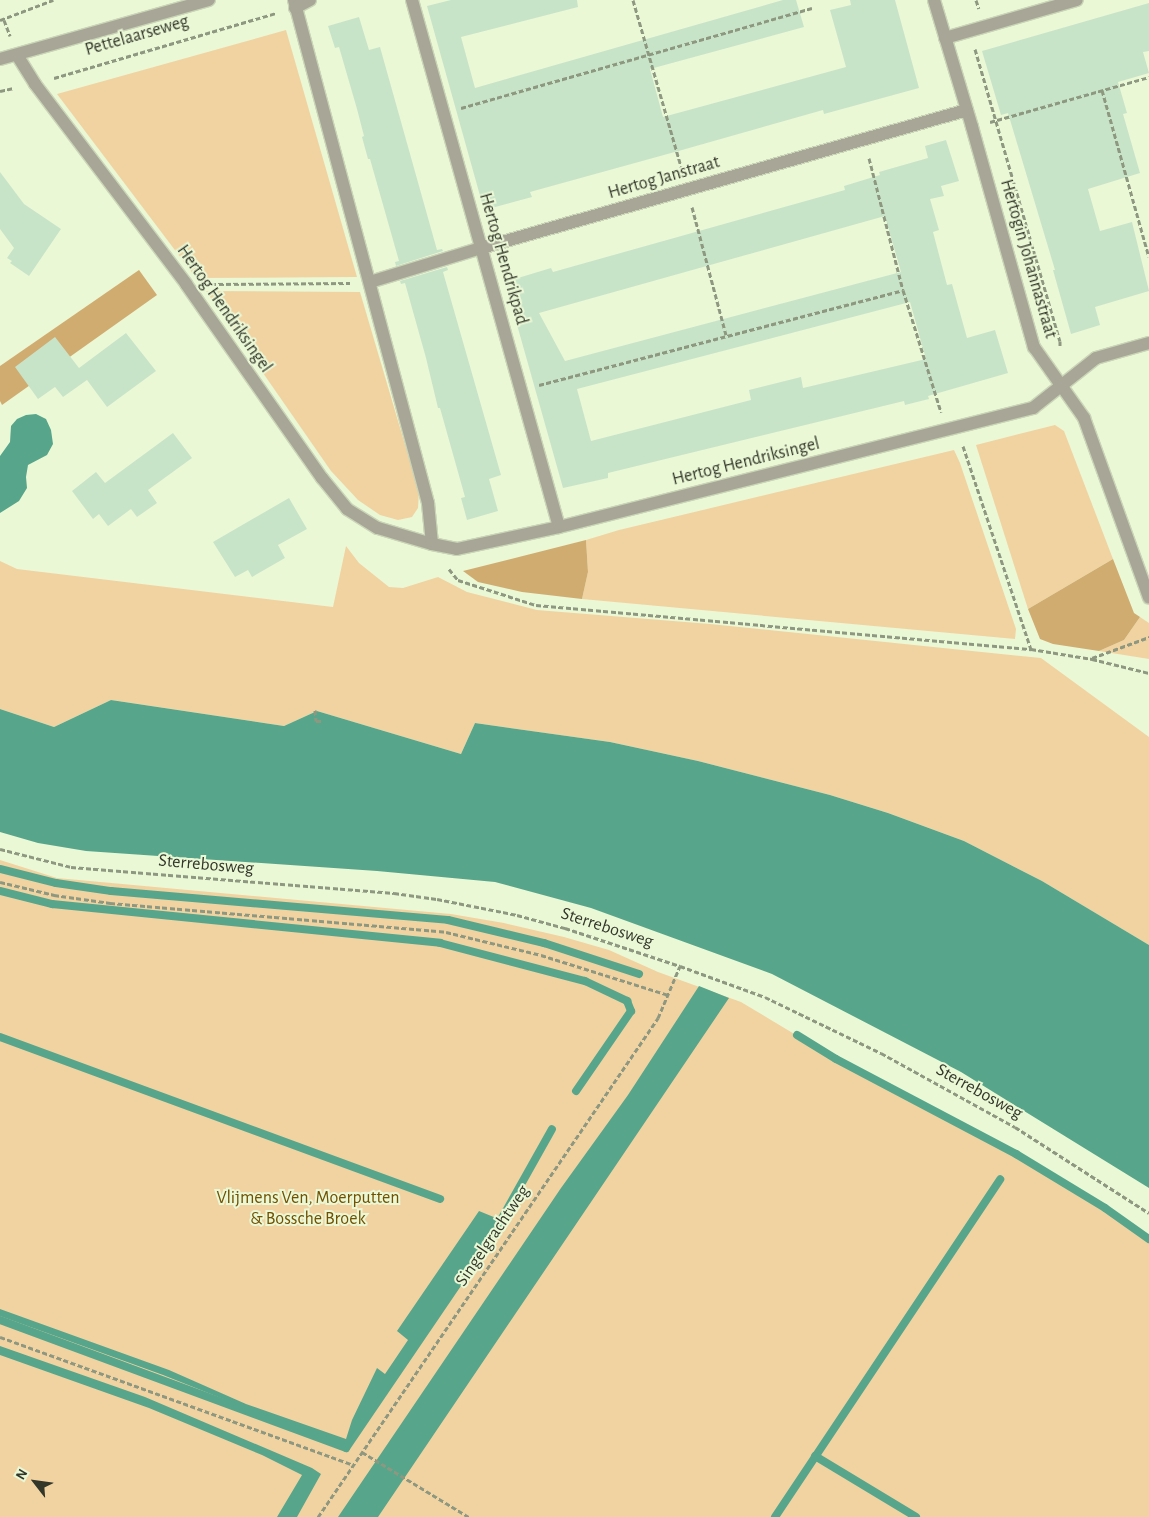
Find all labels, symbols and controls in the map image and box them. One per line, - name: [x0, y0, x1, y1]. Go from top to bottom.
- street label: Pettelaarseweg: [83, 11, 191, 61]
- street label: Hertog Janstraat: [606, 152, 722, 204]
- street label: Hertogin Johannastraat: [995, 177, 1061, 341]
- street label: Hertog Hendrikpad: [474, 191, 532, 327]
- street label: Hertog Hendriksingel: [172, 241, 276, 377]
- street label: Hertog Hendriksingel: [670, 433, 822, 491]
- street label: Sterrebosweg: [157, 850, 255, 880]
- street label: Sterrebosweg: [558, 903, 656, 953]
- street label: Sterrebosweg: [932, 1059, 1026, 1125]
- street label: Singelgrachtweg: [451, 1181, 535, 1291]
- park label: Vlijmens Ven, Moerputten & Bossche Broek: [216, 1188, 400, 1230]
- north arrow: [10, 1457, 60, 1507]
- text: N: [14, 1467, 31, 1482]

